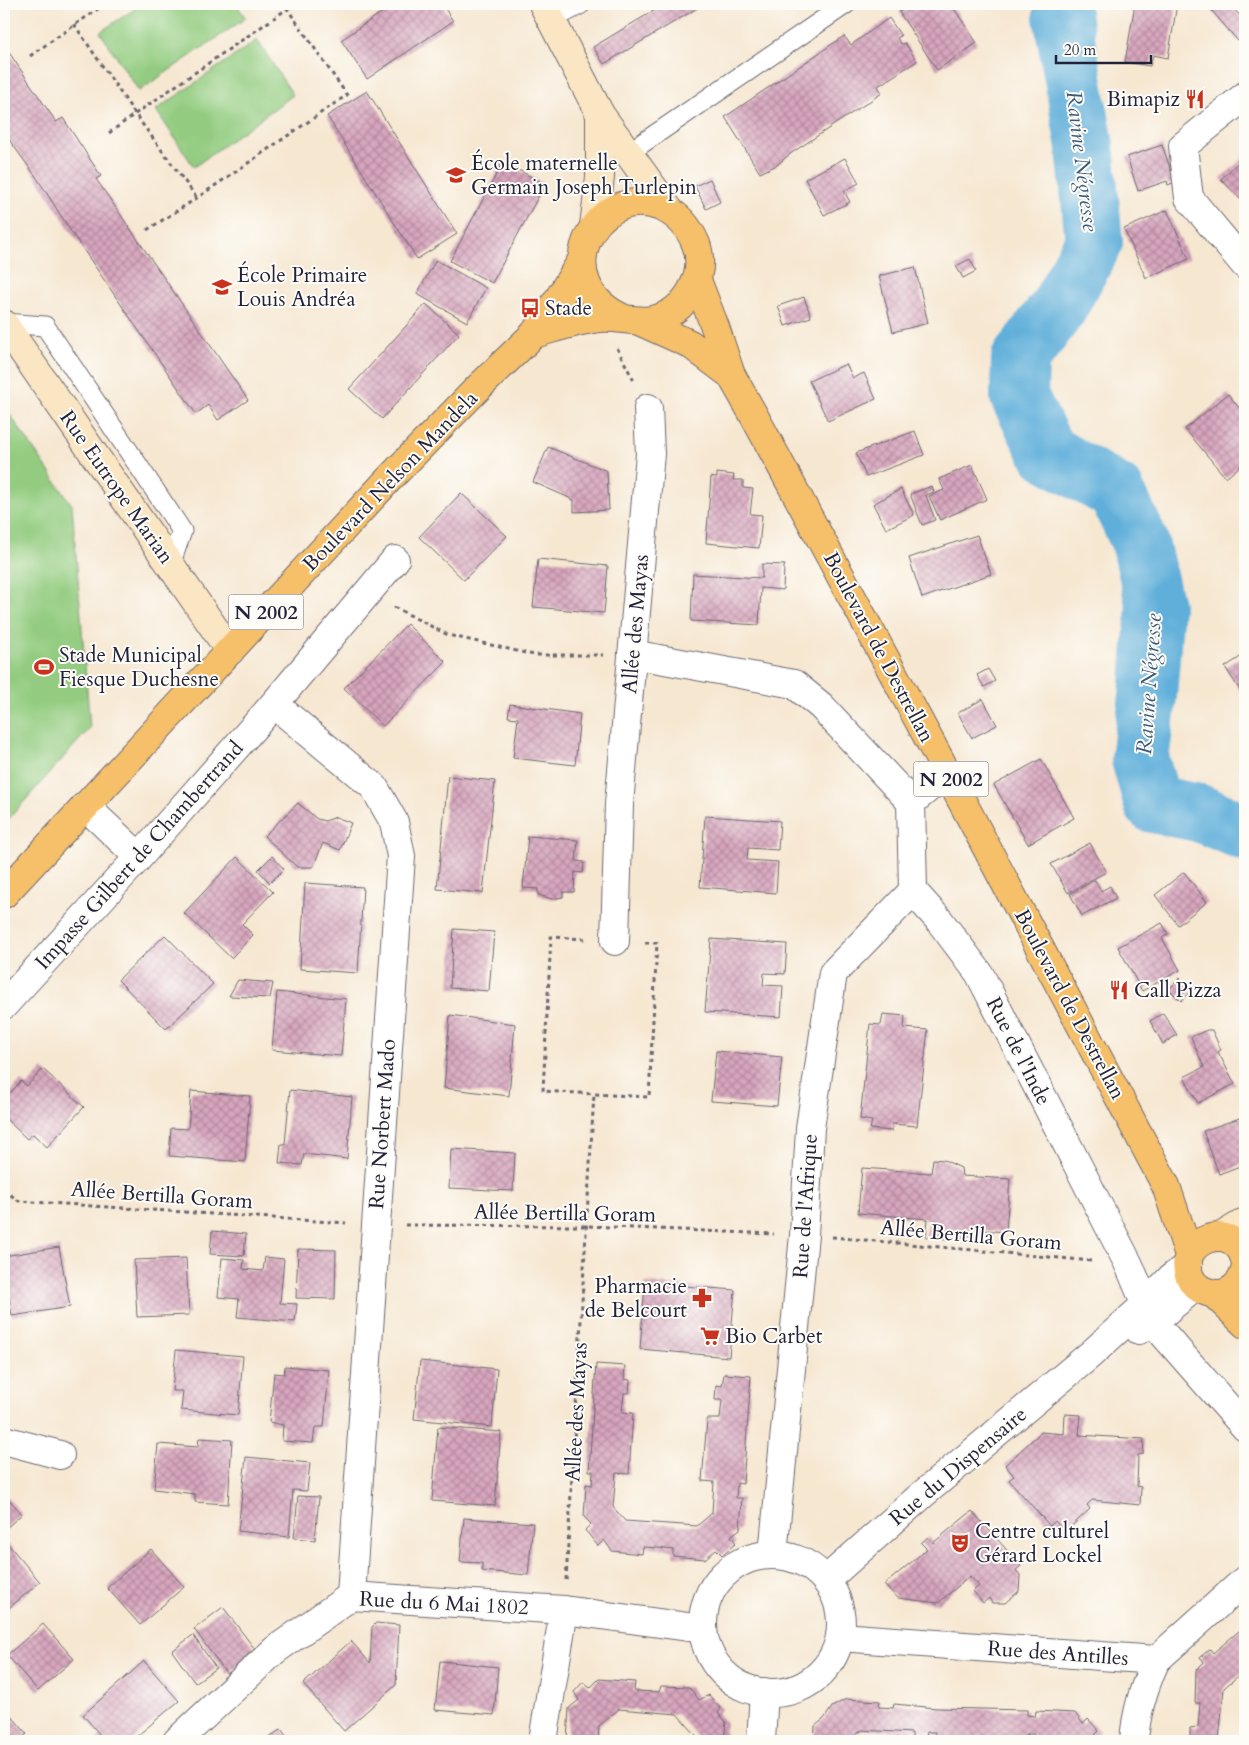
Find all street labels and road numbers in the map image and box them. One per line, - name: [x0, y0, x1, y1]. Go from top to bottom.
- street label: Boulevard Nelson Mandela: [296, 385, 484, 578]
- street label: Rue Eutrope Marian: [53, 405, 180, 570]
- street label: Boulevard de Destrellan: [816, 547, 941, 748]
- street label: Allée des Mayas: [615, 553, 656, 695]
- road number: N 2002: [228, 594, 304, 630]
- street label: Impasse Gilbert de Chambertrand: [29, 735, 250, 976]
- road number: N 2002: [914, 762, 988, 796]
- street label: Boulevard de Destrellan: [1007, 904, 1132, 1105]
- street label: Rue de l'Inde: [979, 992, 1058, 1110]
- street label: Rue Norbert Mado: [362, 1038, 403, 1210]
- street label: Rue de l'Afrique: [786, 1133, 825, 1279]
- street label: Allée Bertilla Goram: [70, 1175, 254, 1216]
- street label: Allée Bertilla Goram: [474, 1197, 657, 1230]
- street label: Allée Bertilla Goram: [879, 1213, 1063, 1258]
- street label: Allée des Mayas: [558, 1341, 595, 1483]
- street label: Rue du Dispensaire: [883, 1400, 1033, 1533]
- street label: Rue du 6 Mai 1802: [359, 1585, 530, 1622]
- street label: Rue des Antilles: [986, 1634, 1129, 1673]

